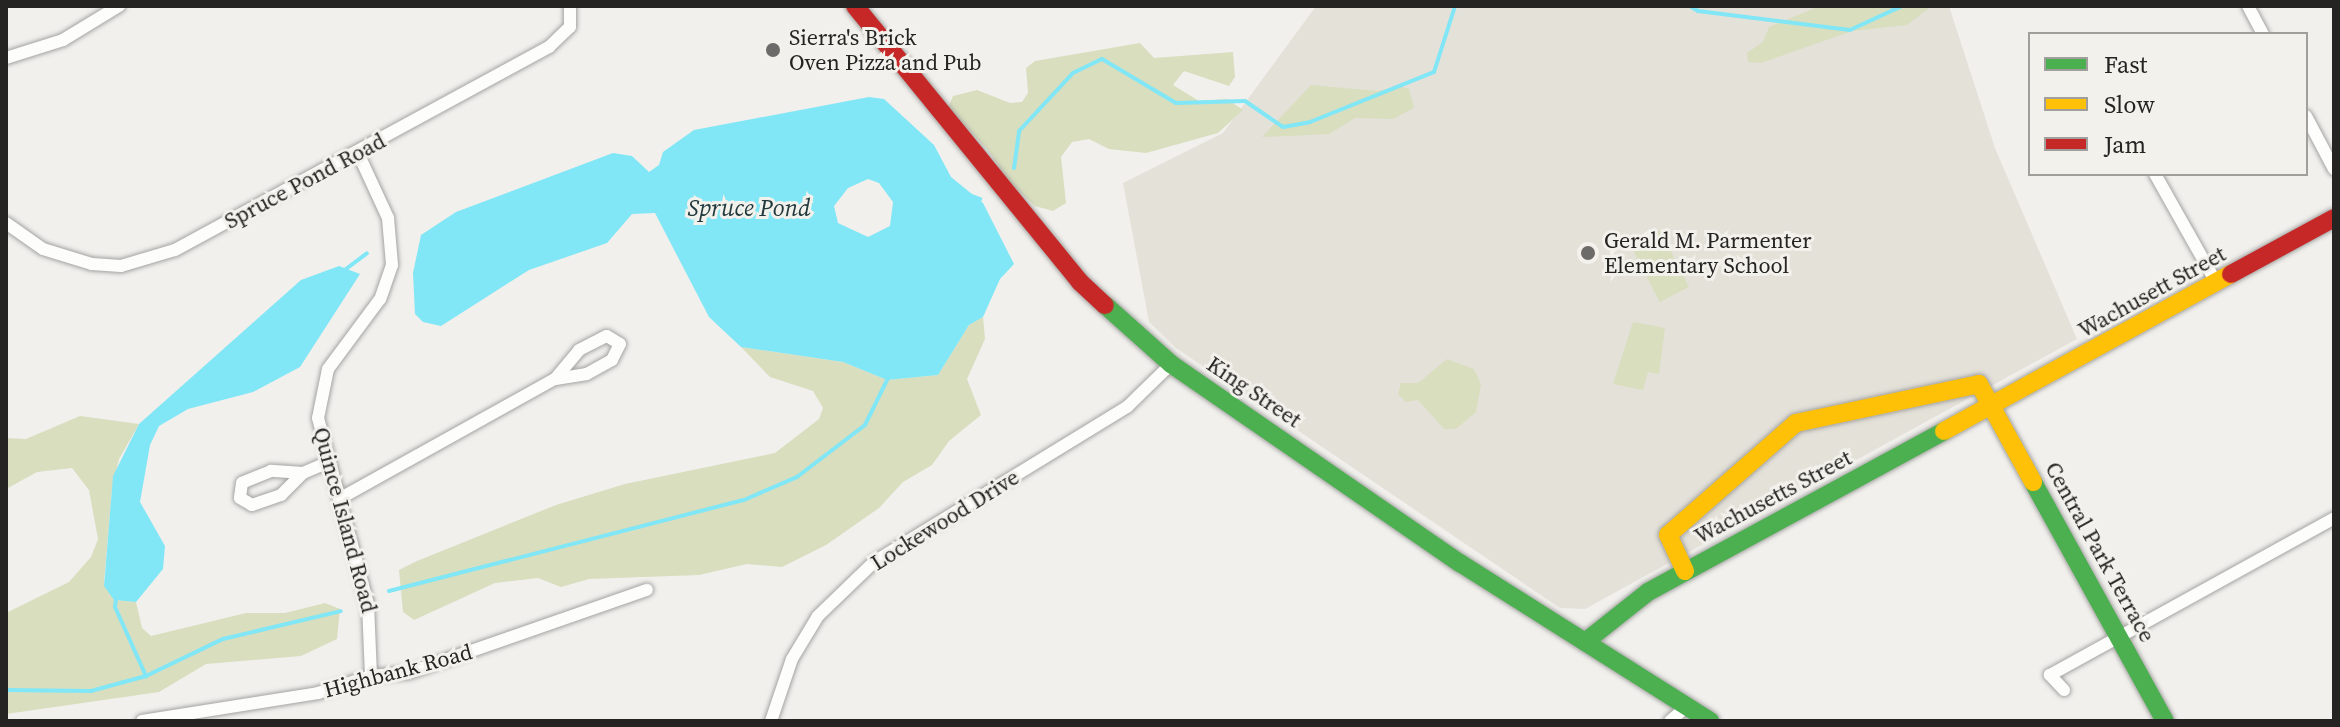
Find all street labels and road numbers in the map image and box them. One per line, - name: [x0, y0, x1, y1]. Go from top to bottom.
- street label: Spruce Pond Road: [220, 128, 390, 234]
- street label: Wachusett Street: [2074, 241, 2230, 343]
- street label: King Street: [1202, 351, 1306, 433]
- street label: Quince Island Road: [308, 425, 382, 615]
- street label: Wachusetts Street: [1690, 444, 1856, 550]
- street label: Central Park Terrace: [2039, 457, 2161, 647]
- street label: Lockewood Drive: [866, 464, 1024, 576]
- street label: Highbank Road: [321, 639, 475, 703]

